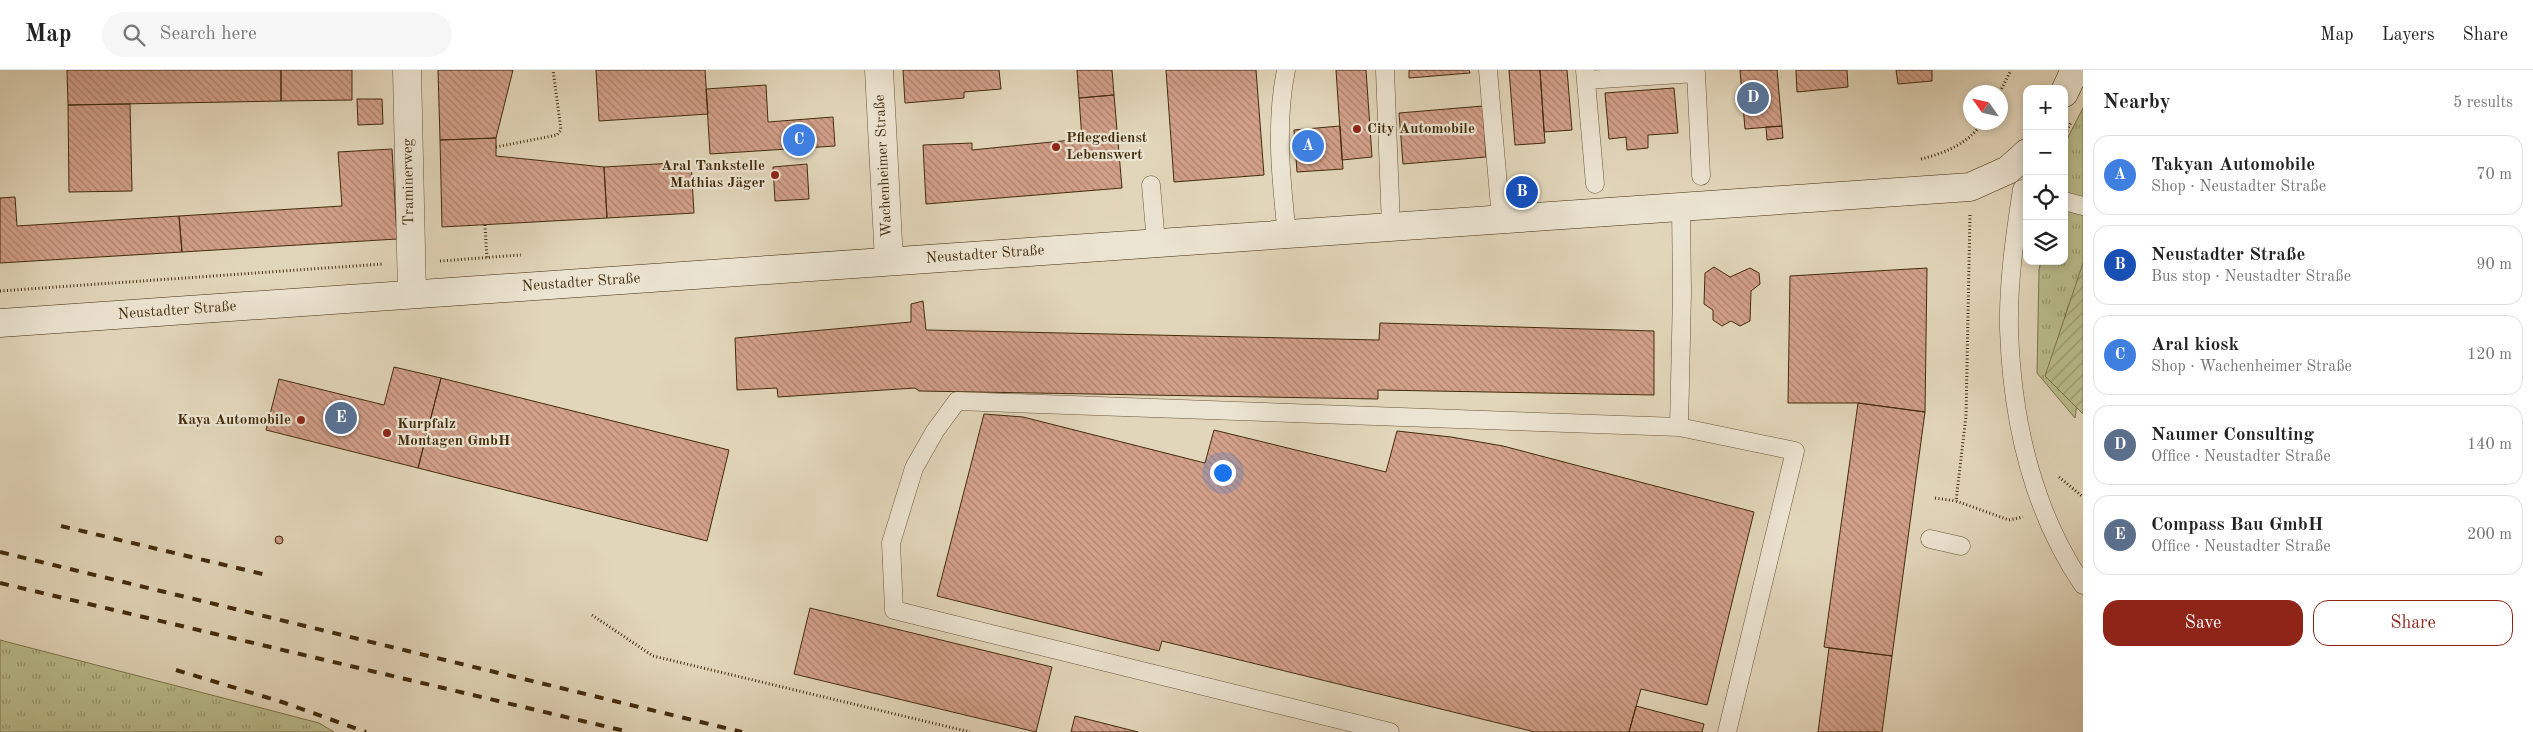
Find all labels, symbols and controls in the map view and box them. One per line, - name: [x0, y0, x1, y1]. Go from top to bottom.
- search box: [102, 12, 452, 57]
- icon: search: [120, 21, 148, 49]
- text: Map: [25, 23, 72, 47]
- text: Search here: [160, 25, 257, 44]
- text: Map: [2320, 26, 2354, 44]
- text: Layers: [2382, 26, 2434, 44]
- text: Share: [2462, 26, 2508, 44]
- pin: D: [1737, 79, 1769, 117]
- north arrow: [1963, 85, 2008, 130]
- map controls: [2023, 85, 2068, 265]
- button: +: [2023, 85, 2068, 130]
- text: Nearby: [2103, 92, 2171, 113]
- street label: Wachenheimer Straße: [873, 94, 895, 238]
- text: 5 results: [2453, 95, 2513, 111]
- pin: C: [783, 121, 815, 159]
- place label: City Automobile: [1367, 122, 1475, 137]
- marker: City Automobile: [1351, 123, 1363, 135]
- pin: A: [1292, 127, 1324, 165]
- button: −: [2023, 130, 2068, 175]
- place label: Pflegedienst Lebenswert: [1066, 131, 1148, 163]
- street label: Traminerweg: [401, 138, 417, 226]
- marker: Pflegedienst Lebenswert: [1050, 141, 1062, 153]
- text: Takyan Automobile: [2151, 156, 2315, 175]
- place label: Aral Tankstelle Mathias Jäger: [661, 159, 765, 191]
- text: A: [2114, 167, 2126, 183]
- text: 70 m: [2476, 167, 2512, 183]
- marker: Aral Tankstelle Mathias Jäger: [769, 169, 781, 181]
- pin: B: [1506, 173, 1538, 211]
- button: locate: [2023, 175, 2068, 220]
- text: Shop · Neustadter Straße: [2151, 179, 2326, 195]
- button: layers: [2023, 220, 2068, 265]
- street label: Neustadter Straße: [925, 243, 1045, 267]
- text: Neustadter Straße: [2151, 246, 2305, 265]
- text: B: [2114, 257, 2126, 273]
- text: 90 m: [2476, 257, 2512, 273]
- text: Bus stop · Neustadter Straße: [2151, 269, 2351, 285]
- street label: Neustadter Straße: [521, 271, 641, 295]
- street label: Neustadter Straße: [117, 299, 237, 323]
- text: Aral kiosk: [2151, 336, 2239, 355]
- text: C: [2115, 347, 2125, 363]
- text: 120 m: [2467, 347, 2512, 363]
- text: Shop · Wachenheimer Straße: [2151, 359, 2352, 375]
- pin: E: [325, 399, 357, 437]
- place label: Kaya Automobile: [177, 413, 291, 428]
- marker: Kaya Automobile: [295, 414, 307, 426]
- place label: Kurpfalz Montagen GmbH: [397, 417, 510, 449]
- text: Naumer Consulting: [2151, 426, 2314, 445]
- marker: Kurpfalz Montagen GmbH: [381, 427, 393, 439]
- text: D: [2114, 437, 2126, 453]
- text: 140 m: [2467, 437, 2512, 453]
- text: Office · Neustadter Straße: [2151, 449, 2331, 465]
- your location: [1210, 460, 1236, 486]
- text: Compass Bau GmbH: [2151, 516, 2323, 535]
- text: E: [2114, 527, 2126, 543]
- text: 200 m: [2467, 527, 2512, 543]
- text: Office · Neustadter Straße: [2151, 539, 2331, 555]
- button: Save: [2103, 600, 2303, 646]
- button: Share: [2313, 600, 2513, 646]

